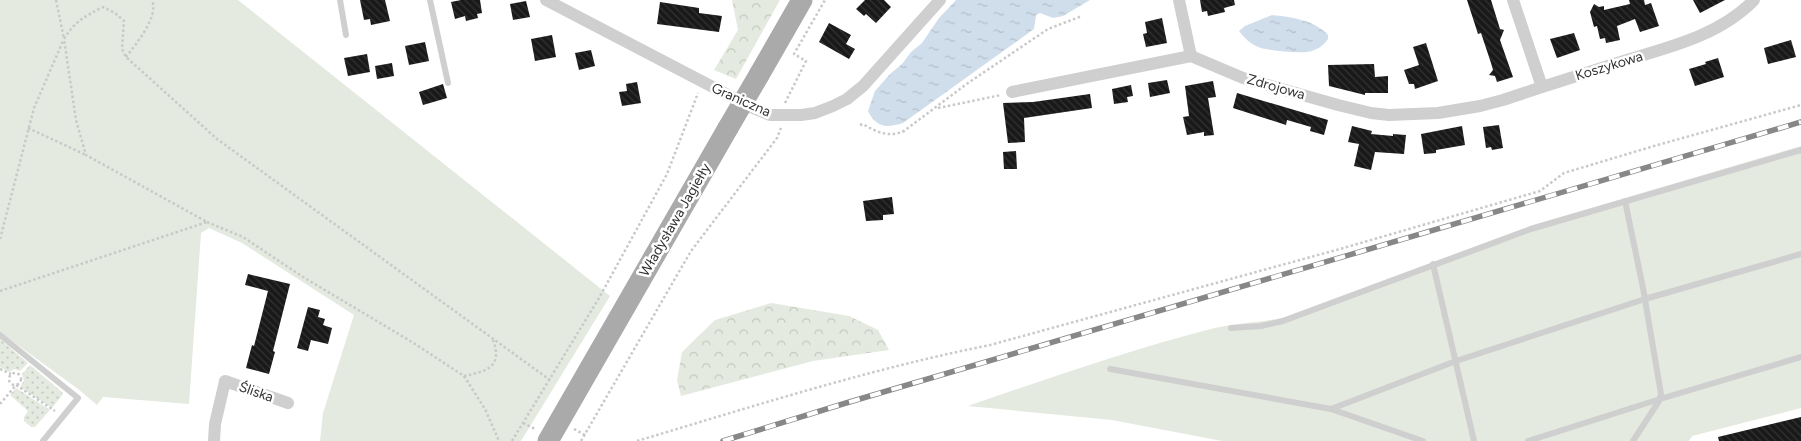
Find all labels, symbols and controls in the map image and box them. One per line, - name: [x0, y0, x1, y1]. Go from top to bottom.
- street label: Koszykowa: [1573, 48, 1645, 84]
- street label: Zdrojowa: [1245, 71, 1307, 103]
- street label: Graniczna: [709, 79, 773, 121]
- street label: Władysława Jagiełły: [636, 160, 715, 280]
- street label: Śliska: [237, 378, 275, 406]

